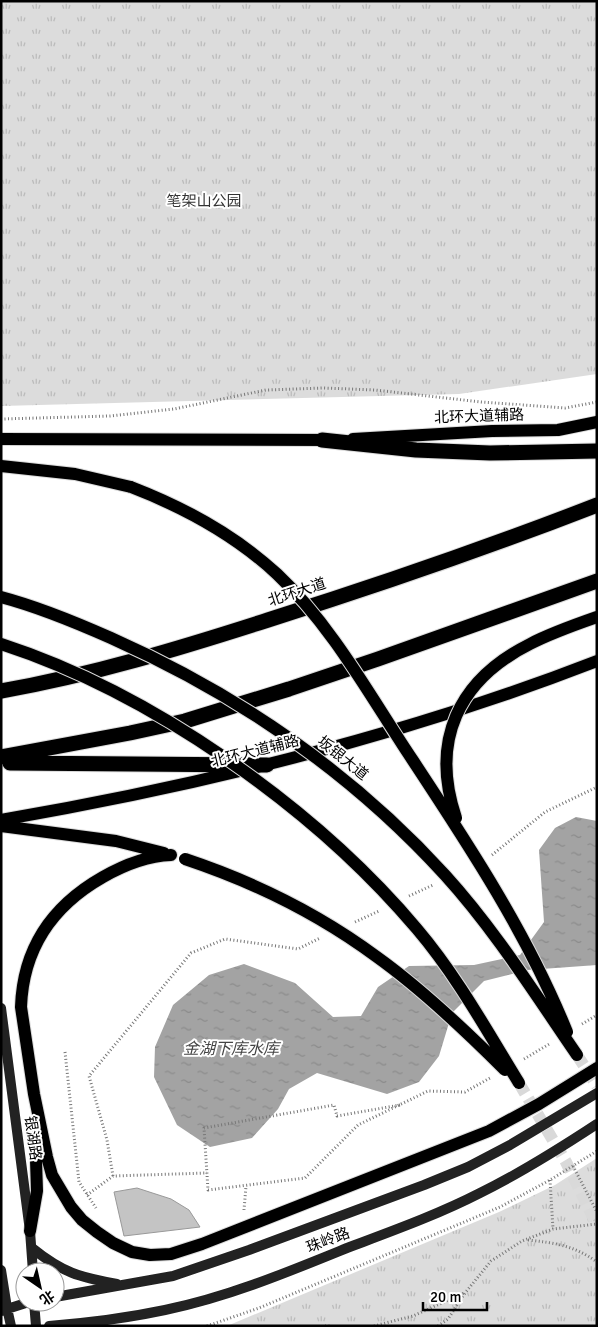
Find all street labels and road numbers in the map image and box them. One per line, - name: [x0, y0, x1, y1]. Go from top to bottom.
- street label: 北环大道辅路: [434, 405, 524, 427]
- street label: 北环大道: [266, 574, 328, 610]
- street label: 北环大道辅路: [209, 731, 301, 771]
- street label: 坂银大道: [314, 732, 372, 784]
- street label: 银湖路: [21, 1114, 45, 1162]
- street label: 珠岭路: [304, 1224, 352, 1256]

